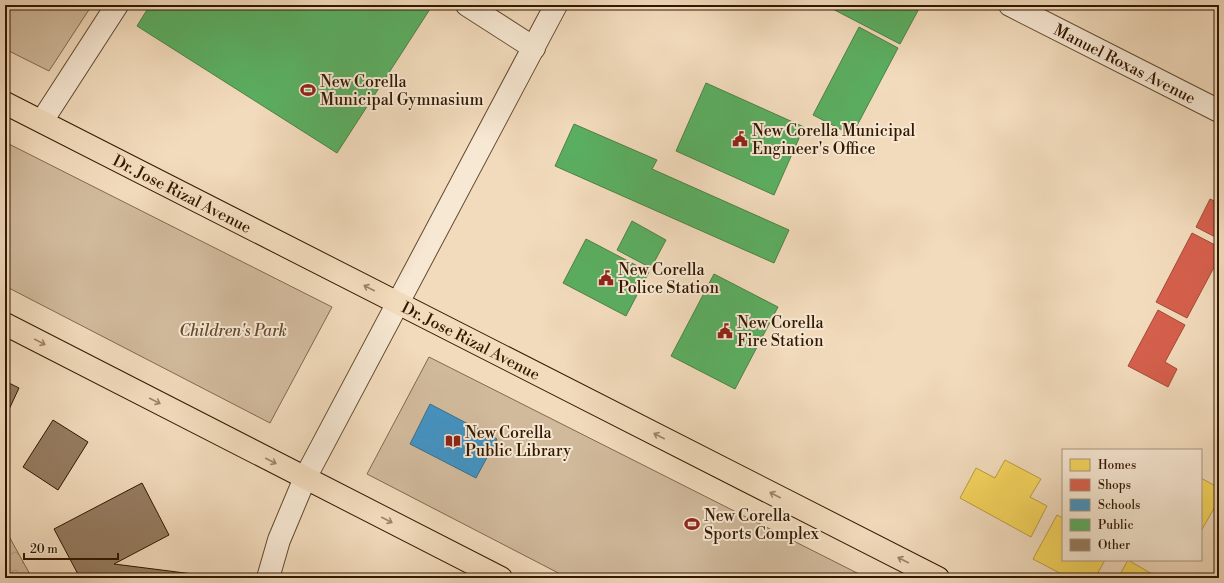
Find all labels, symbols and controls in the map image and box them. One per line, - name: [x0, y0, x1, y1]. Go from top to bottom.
- street label: Manuel Roxas Avenue: [1050, 20, 1199, 109]
- place label: New Corella Municipal Gymnasium: [320, 72, 483, 110]
- sports icon: New Corella Municipal Gymnasium: [299, 81, 317, 99]
- place label: New Corella Municipal Engineer's Office: [752, 121, 916, 159]
- public building icon: New Corella Municipal Engineer's Office: [731, 130, 749, 148]
- street label: Dr. Jose Rizal Avenue: [109, 151, 255, 238]
- place label: New Corella Police Station: [618, 260, 719, 298]
- public building icon: New Corella Police Station: [597, 269, 615, 287]
- one-way arrow: [363, 283, 375, 291]
- street label: Dr. Jose Rizal Avenue: [398, 298, 543, 385]
- place label: New Corella Fire Station: [737, 313, 824, 351]
- park label: Children's Park: [179, 321, 287, 341]
- public building icon: New Corella Fire Station: [716, 322, 734, 340]
- one-way arrow: [33, 339, 45, 346]
- one-way arrow: [149, 398, 161, 406]
- place label: New Corella Public Library: [465, 423, 571, 461]
- one-way arrow: [654, 431, 666, 439]
- library icon: New Corella Public Library: [444, 432, 462, 450]
- legend: [1062, 449, 1202, 561]
- one-way arrow: [265, 457, 277, 465]
- text: Homes: [1098, 458, 1136, 473]
- text: Shops: [1098, 478, 1131, 493]
- one-way arrow: [769, 491, 781, 498]
- text: Schools: [1098, 498, 1140, 513]
- place label: New Corella Sports Complex: [704, 506, 820, 544]
- sports icon: New Corella Sports Complex: [683, 515, 701, 533]
- one-way arrow: [381, 517, 393, 524]
- text: Public: [1098, 518, 1134, 533]
- scale bar: [24, 535, 118, 561]
- text: Other: [1098, 538, 1130, 553]
- text: 20 m: [30, 542, 58, 557]
- one-way arrow: [898, 556, 910, 563]

